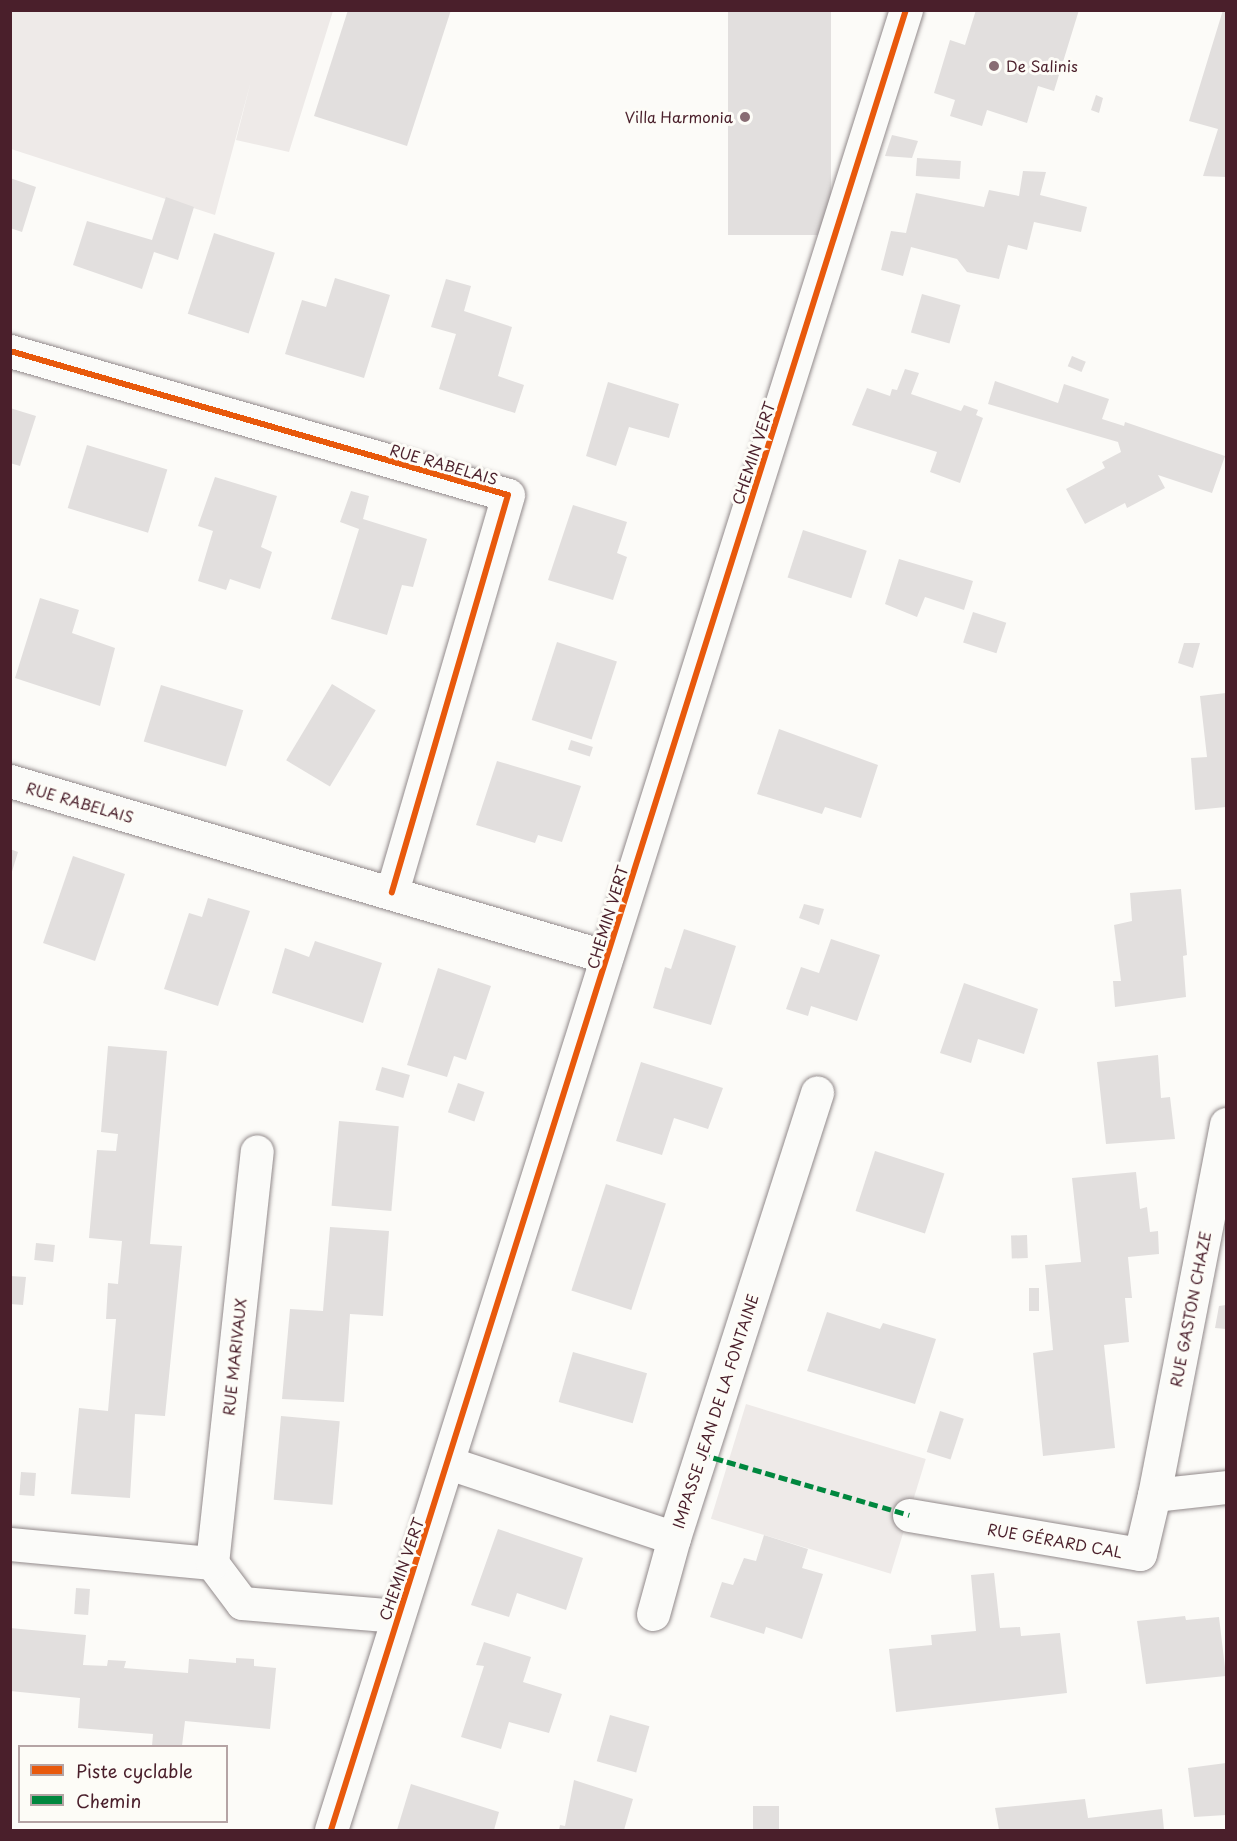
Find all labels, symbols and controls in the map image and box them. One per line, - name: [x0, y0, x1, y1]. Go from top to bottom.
- place label: De Salinis: [1006, 57, 1078, 75]
- marker: De Salinis: [987, 59, 1001, 73]
- place label: Villa Harmonia: [623, 108, 733, 126]
- marker: Villa Harmonia: [738, 110, 752, 124]
- street label: CHEMIN VERT: [728, 399, 778, 507]
- street label: RUE RABELAIS: [388, 440, 500, 488]
- street label: RUE RABELAIS: [24, 778, 136, 826]
- street label: CHEMIN VERT: [583, 863, 631, 971]
- street label: RUE GASTON CHAZE: [1166, 1228, 1214, 1390]
- street label: IMPASSE JEAN DE LA FONTAINE: [668, 1291, 762, 1531]
- street label: RUE MARIVAUX: [219, 1297, 249, 1417]
- street label: CHEMIN VERT: [375, 1515, 427, 1623]
- street label: RUE GÉRARD CAL: [985, 1519, 1125, 1561]
- legend: [18, 1745, 228, 1823]
- text: Piste cyclable: [76, 1757, 193, 1784]
- text: Chemin: [76, 1787, 141, 1814]

